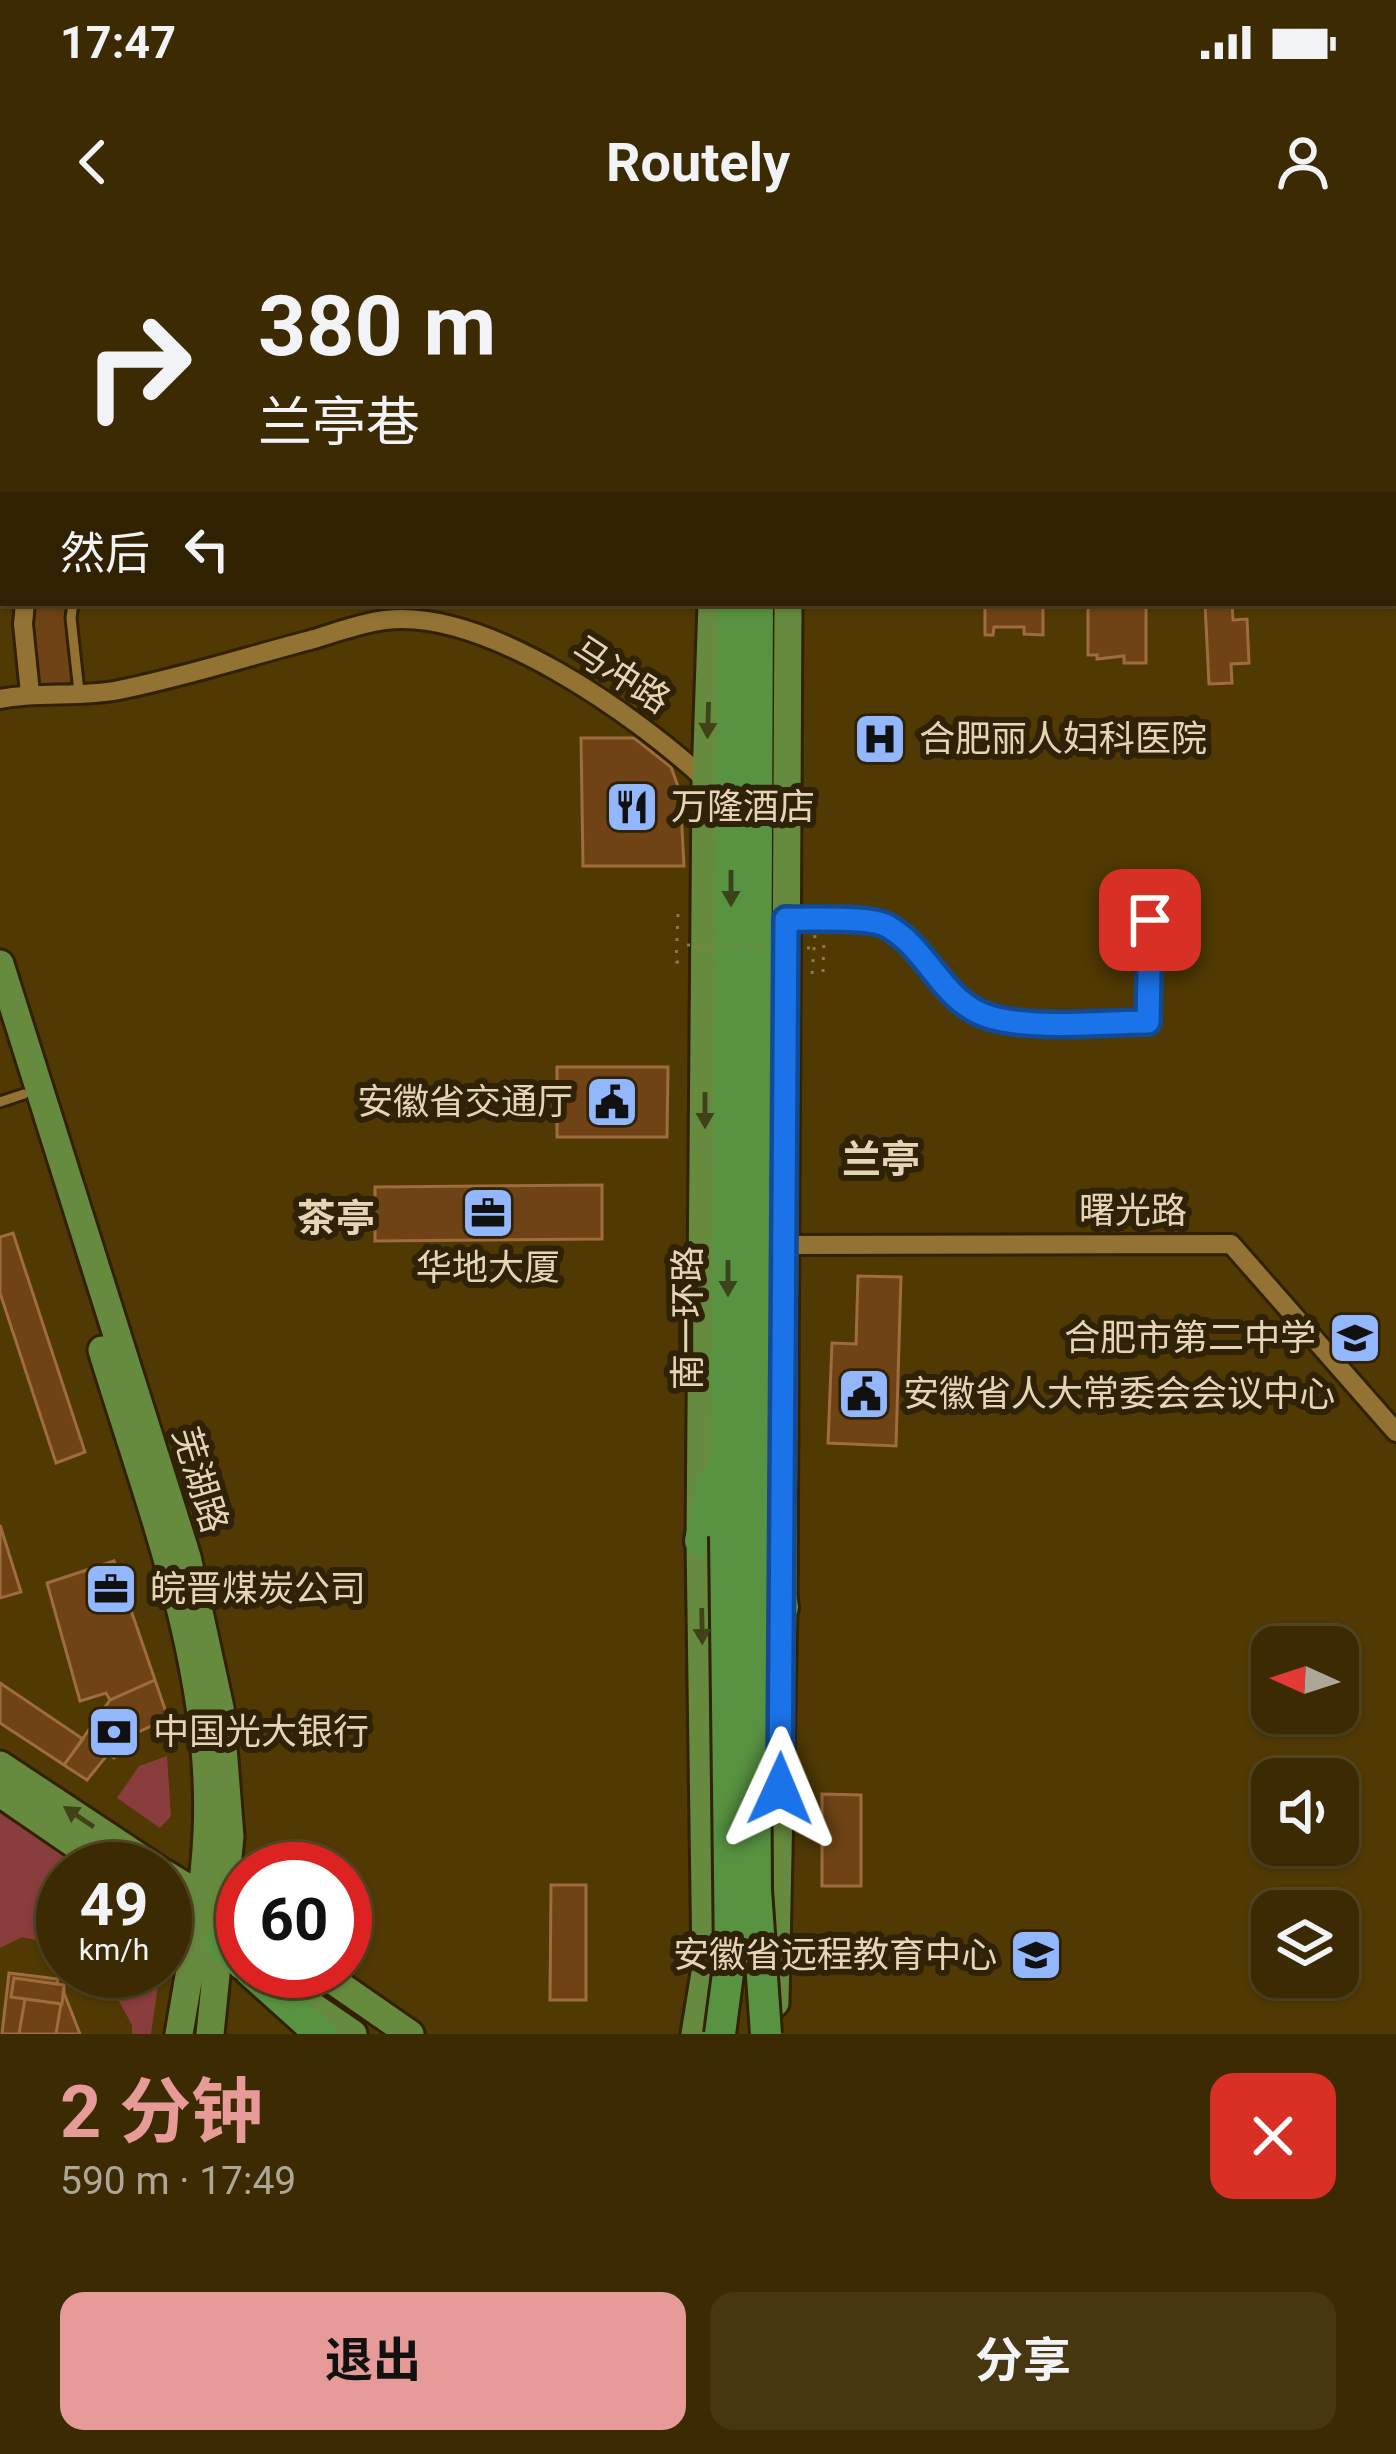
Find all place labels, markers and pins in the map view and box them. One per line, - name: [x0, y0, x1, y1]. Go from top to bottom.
- hospital icon: 合肥丽人妇科医院: [852, 711, 908, 767]
- place label: 合肥丽人妇科医院: [919, 718, 1207, 760]
- restaurant icon: 万隆酒店: [604, 779, 660, 835]
- place label: 万隆酒店: [671, 786, 815, 828]
- pin: [1099, 869, 1201, 971]
- public building icon: 安徽省交通厅: [584, 1074, 640, 1130]
- place label: 安徽省交通厅: [357, 1081, 573, 1123]
- office icon: 华地大厦: [460, 1185, 516, 1241]
- place label: 华地大厦: [416, 1247, 560, 1289]
- school or university icon: 合肥市第二中学: [1327, 1310, 1383, 1366]
- place label: 合肥市第二中学: [1064, 1317, 1316, 1359]
- public building icon: 安徽省人大常委会会议中心: [836, 1366, 892, 1422]
- place label: 安徽省人大常委会会议中心: [903, 1373, 1335, 1415]
- office icon: 皖晋煤炭公司: [83, 1561, 139, 1617]
- place label: 皖晋煤炭公司: [150, 1568, 366, 1610]
- bank icon: 中国光大银行: [86, 1704, 142, 1760]
- place label: 中国光大银行: [153, 1711, 369, 1753]
- school or university icon: 安徽省远程教育中心: [1008, 1927, 1064, 1983]
- place label: 安徽省远程教育中心: [673, 1934, 997, 1976]

